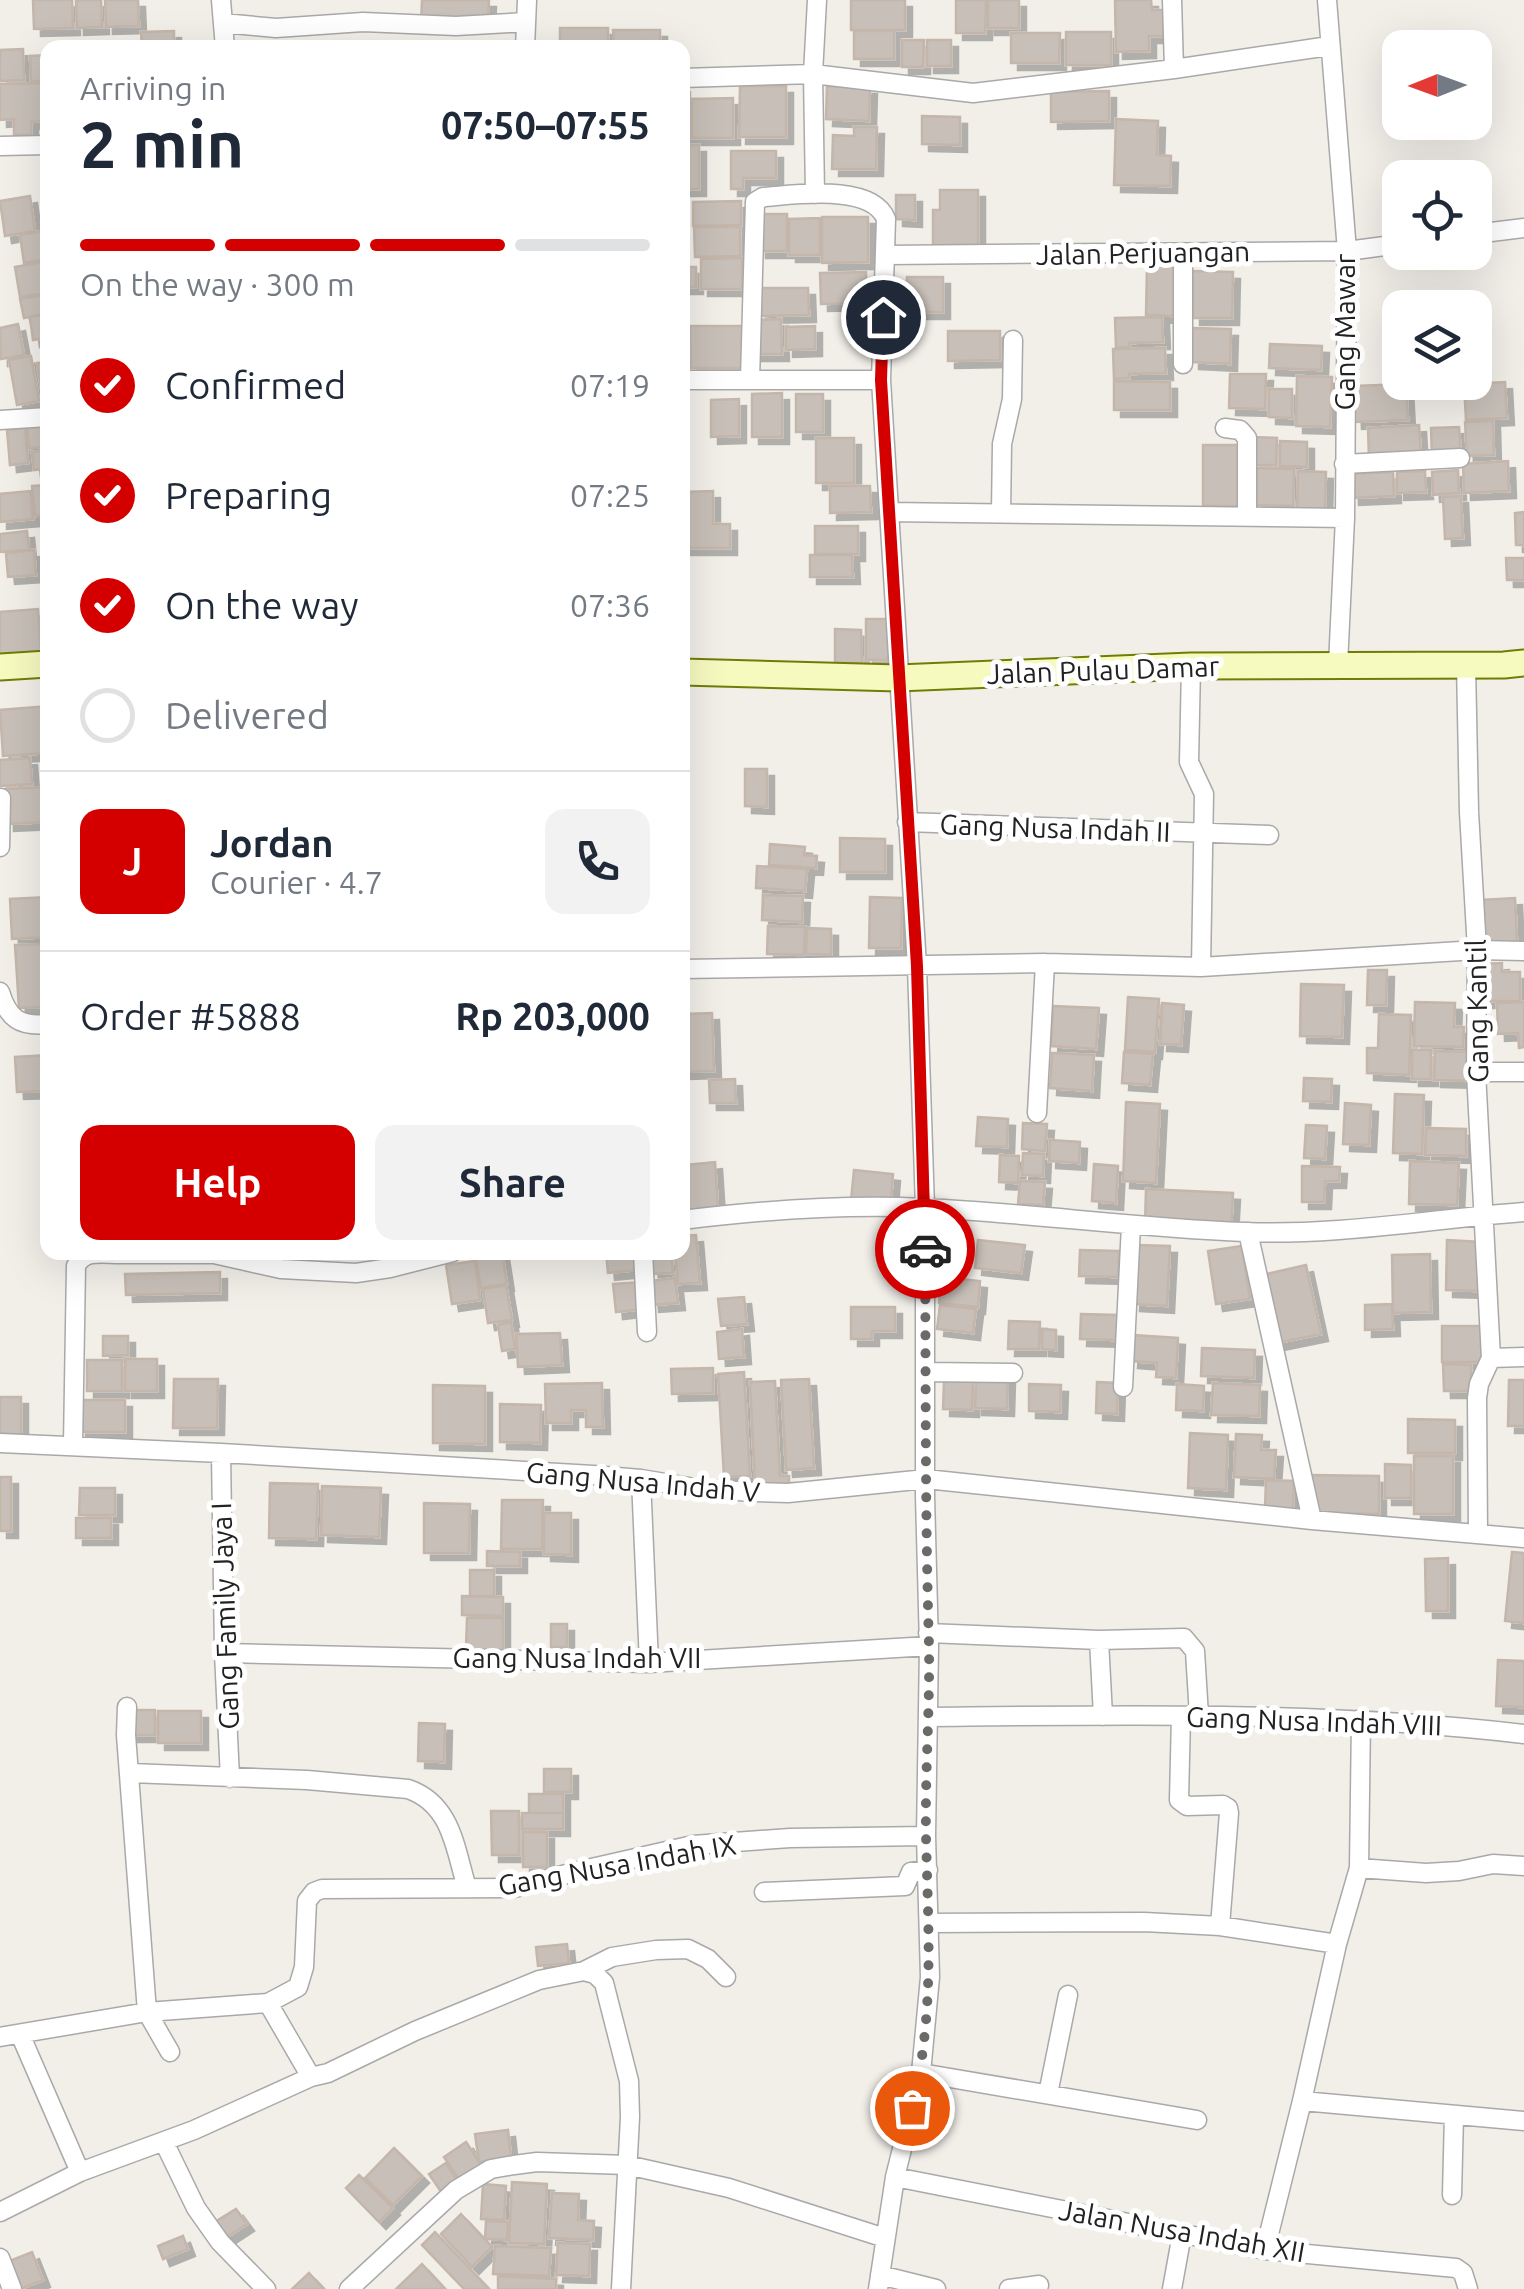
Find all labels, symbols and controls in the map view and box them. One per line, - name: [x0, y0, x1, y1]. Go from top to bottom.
- north arrow: [1382, 30, 1492, 140]
- map controls: [1382, 30, 1492, 400]
- text: Arriving in: [80, 70, 226, 106]
- text: 07:50–07:55: [441, 104, 650, 146]
- text: 2 min: [80, 107, 244, 180]
- button: locate: [1382, 160, 1492, 270]
- street label: Jalan Perjuangan: [1036, 235, 1250, 270]
- street label: Gang Mawar: [1329, 253, 1360, 410]
- text: On the way · 300 m: [80, 266, 355, 302]
- pin: [841, 275, 926, 360]
- icon: home: [856, 290, 911, 345]
- button: layers: [1382, 290, 1492, 400]
- icon: check: [80, 358, 135, 413]
- text: Confirmed: [165, 364, 346, 406]
- text: 07:19: [570, 367, 650, 403]
- icon: check: [80, 468, 135, 523]
- text: Preparing: [165, 474, 332, 516]
- text: 07:25: [570, 477, 650, 513]
- icon: check: [80, 578, 135, 633]
- text: On the way: [165, 584, 358, 626]
- text: 07:36: [570, 587, 650, 623]
- street label: Jalan Pulau Damar: [986, 650, 1220, 689]
- text: Delivered: [165, 694, 329, 736]
- street label: Gang Nusa Indah II: [939, 808, 1171, 847]
- button: phone: [545, 809, 650, 914]
- text: Jordan: [210, 822, 334, 864]
- text: J: [123, 840, 142, 882]
- text: Courier · 4.7: [210, 864, 383, 900]
- street label: Gang Kantil: [1460, 939, 1493, 1083]
- text: Order #5888: [80, 995, 301, 1037]
- text: Rp 203,000: [455, 995, 650, 1037]
- button: Help: [80, 1125, 355, 1240]
- button: Share: [375, 1125, 650, 1240]
- courier: [875, 1199, 975, 1299]
- icon: car: [898, 1222, 953, 1277]
- street label: Gang Nusa Indah V: [525, 1456, 761, 1507]
- street label: Gang Family Jaya I: [205, 1502, 244, 1730]
- street label: Gang Nusa Indah VII: [453, 1642, 701, 1673]
- street label: Gang Nusa Indah VIII: [1186, 1701, 1442, 1740]
- street label: Gang Nusa Indah IX: [495, 1828, 738, 1901]
- pin: [870, 2066, 955, 2151]
- icon: bag: [885, 2081, 940, 2136]
- street label: Jalan Nusa Indah XII: [1057, 2194, 1307, 2267]

